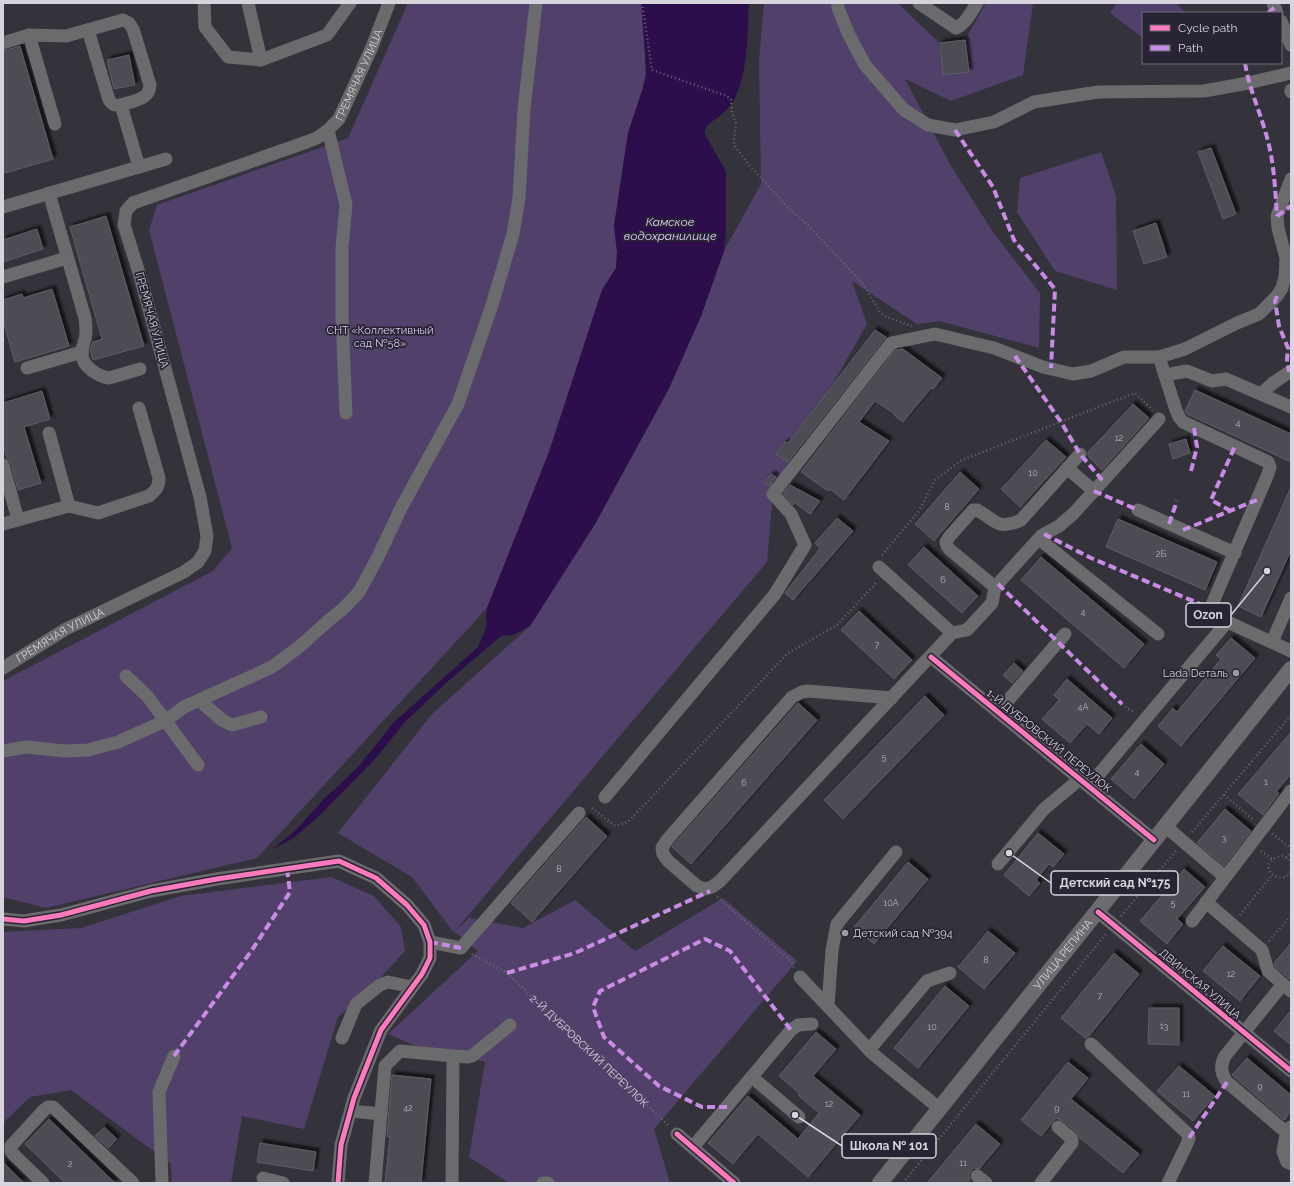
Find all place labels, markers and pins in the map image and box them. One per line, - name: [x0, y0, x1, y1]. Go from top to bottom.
- callout: Ozon: [1186, 603, 1231, 627]
- place label: Lada Dеталь: [1163, 667, 1229, 680]
- marker: Lada Dеталь: [1231, 668, 1241, 678]
- callout: Детский сад №175: [1051, 871, 1178, 895]
- place label: Детский сад №394: [853, 927, 953, 940]
- marker: Детский сад №394: [840, 928, 850, 938]
- callout: Школа № 101: [842, 1134, 936, 1158]

